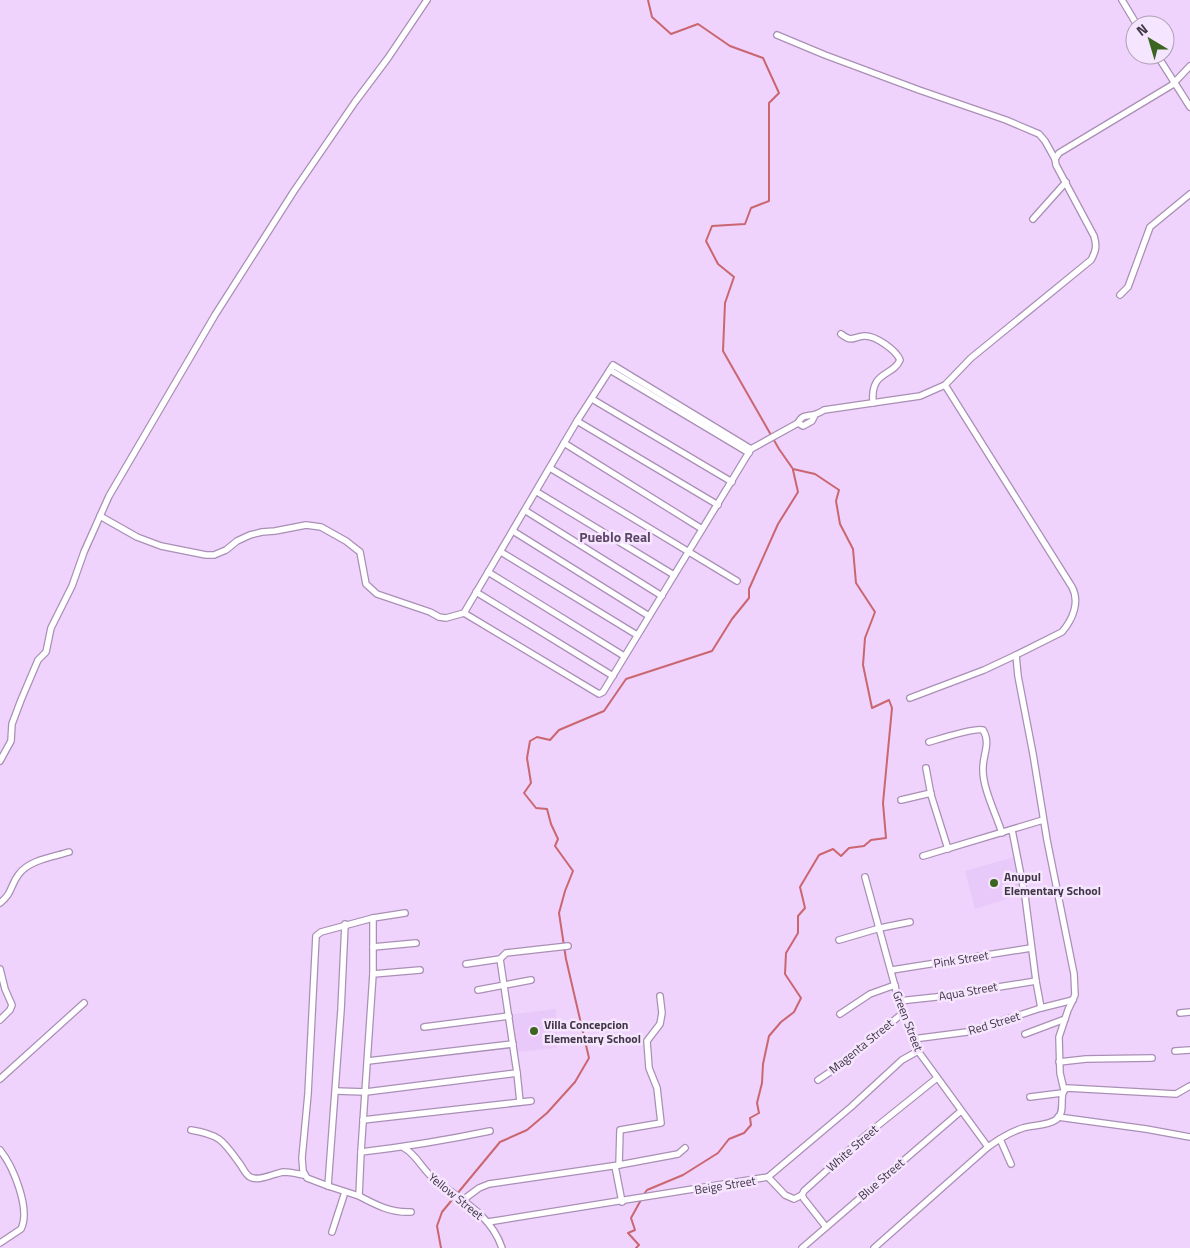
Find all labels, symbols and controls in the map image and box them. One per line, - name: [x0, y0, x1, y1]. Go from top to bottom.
- north arrow: [1125, 15, 1175, 65]
- text: N: [1131, 18, 1152, 41]
- district label: Pueblo Real: [579, 526, 651, 547]
- place label: Anupul Elementary School: [1004, 867, 1101, 900]
- marker: Anupul Elementary School: [988, 877, 1000, 889]
- street label: Pink Street: [932, 945, 991, 973]
- street label: Aqua Street: [937, 976, 1000, 1006]
- street label: Green Street: [888, 988, 929, 1055]
- street label: Red Street: [966, 1006, 1023, 1040]
- street label: Magenta Street: [825, 1013, 898, 1078]
- place label: Villa Concepcion Elementary School: [544, 1015, 641, 1048]
- marker: Villa Concepcion Elementary School: [528, 1025, 540, 1037]
- street label: White Street: [822, 1119, 883, 1176]
- street label: Blue Street: [854, 1153, 909, 1205]
- street label: Yellow Street: [424, 1168, 488, 1225]
- street label: Beige Street: [693, 1171, 758, 1199]

